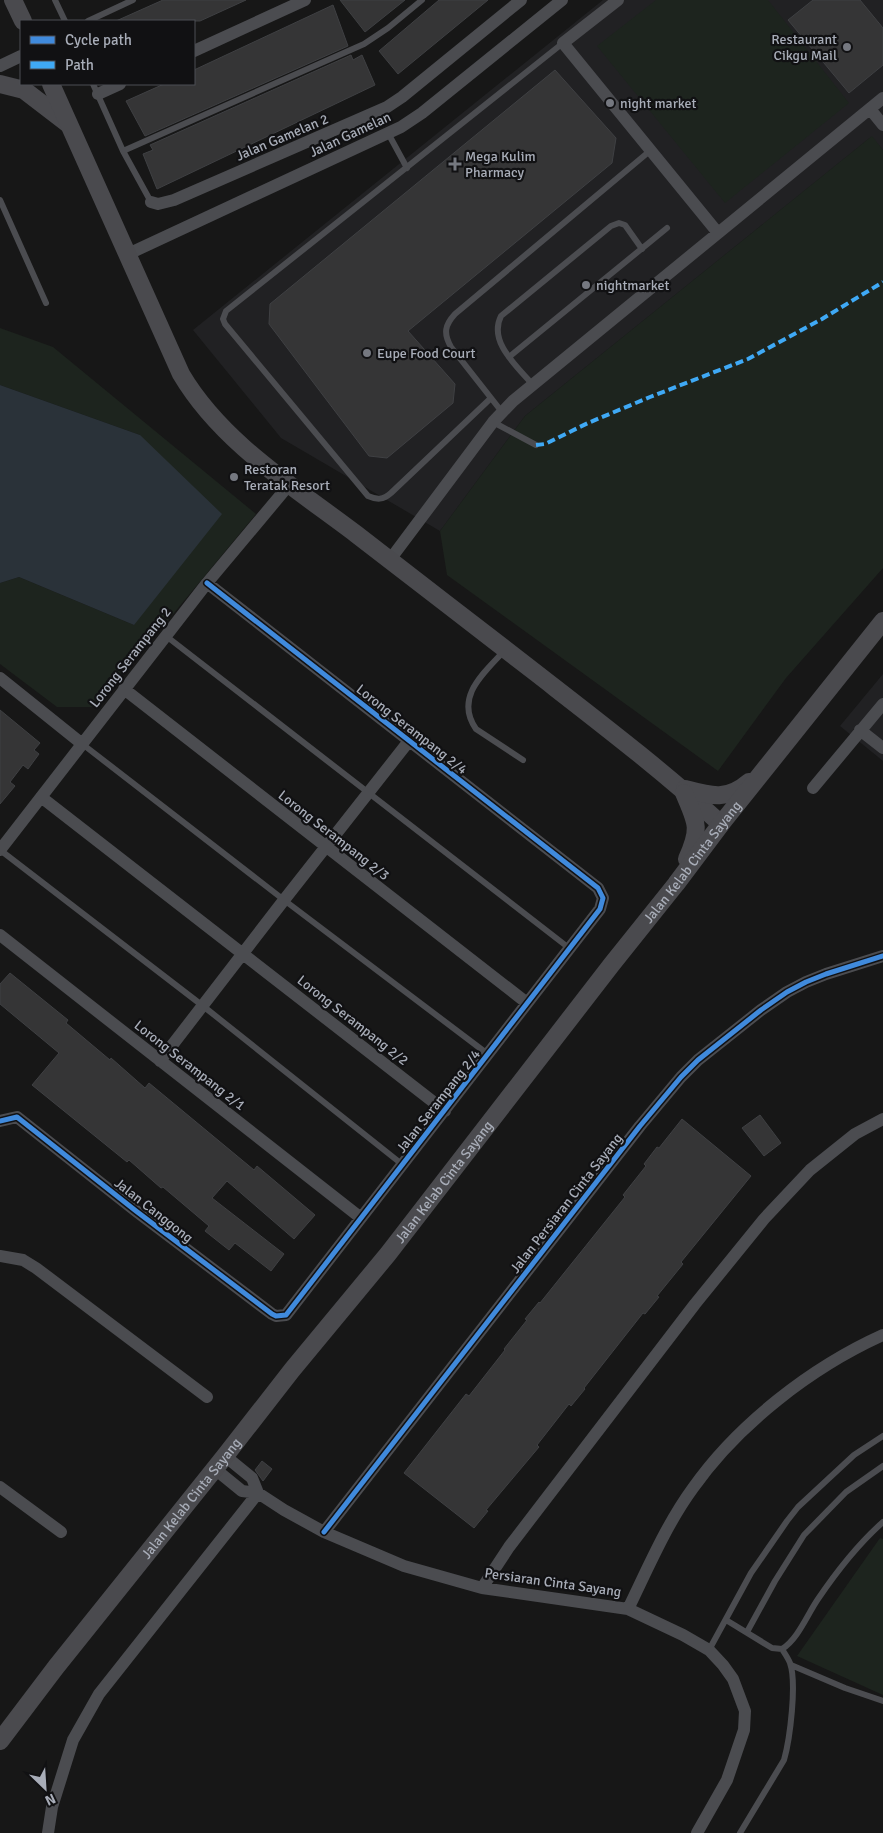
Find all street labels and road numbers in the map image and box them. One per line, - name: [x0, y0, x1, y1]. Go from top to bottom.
- street label: Jalan Gamelan: [307, 108, 394, 161]
- street label: Jalan Gamelan 2: [233, 110, 331, 165]
- street label: Lorong Serampang 2: [86, 604, 175, 711]
- street label: Lorong Serampang 2/4: [353, 681, 471, 778]
- street label: Lorong Serampang 2/3: [275, 787, 393, 884]
- street label: Jalan Kelab Cinta Sayang: [640, 798, 745, 927]
- street label: Lorong Serampang 2/2: [294, 972, 412, 1069]
- street label: Lorong Serampang 2/1: [131, 1017, 249, 1114]
- street label: Jalan Serampang 2/4: [393, 1046, 484, 1156]
- street label: Jalan Kelab Cinta Sayang: [392, 1117, 497, 1247]
- street label: Jalan Persiaran Cinta Sayang: [507, 1130, 626, 1277]
- street label: Jalan Canggong: [111, 1174, 196, 1246]
- street label: Jalan Kelab Cinta Sayang: [138, 1435, 245, 1562]
- street label: Persiaran Cinta Sayang: [484, 1564, 622, 1601]

